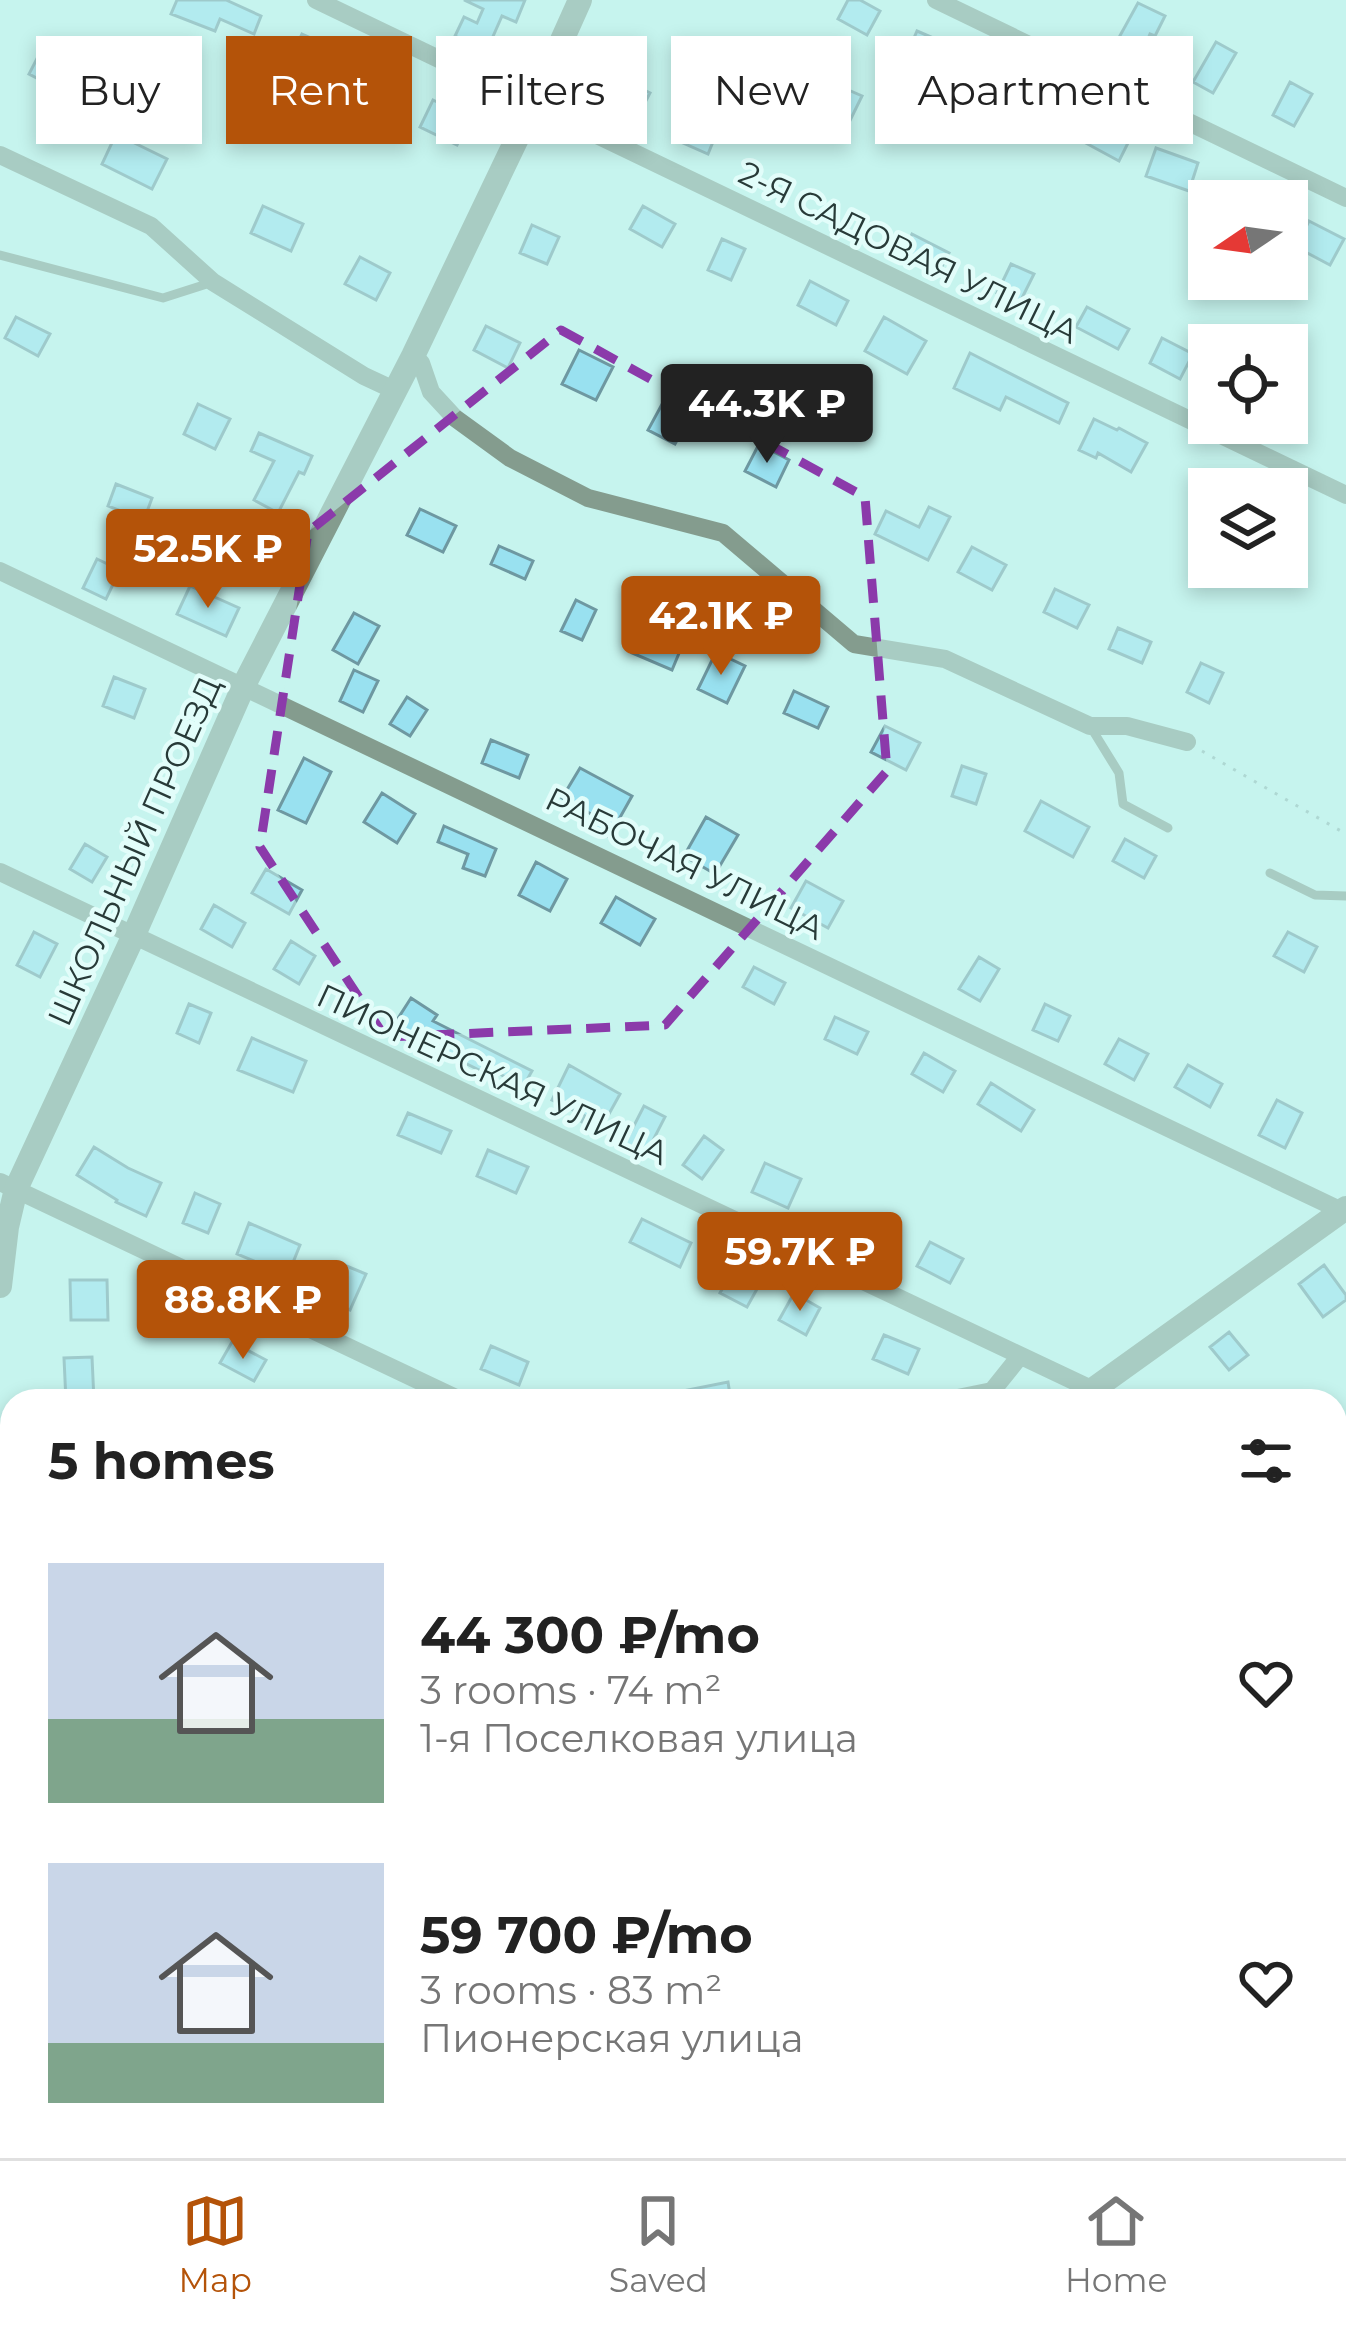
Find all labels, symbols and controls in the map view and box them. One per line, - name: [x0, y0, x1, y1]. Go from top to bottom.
- chip: Buy: [36, 36, 202, 144]
- chip: Rent: [226, 36, 412, 144]
- chip: Filters: [436, 36, 647, 144]
- chip: New: [671, 36, 851, 144]
- chip: Apartment: [875, 36, 1193, 144]
- street label: 2-Я САДОВАЯ УЛИЦА: [733, 152, 1086, 352]
- north arrow: [1188, 180, 1308, 300]
- map controls: [1188, 180, 1308, 588]
- button: locate: [1188, 324, 1308, 444]
- pin: 44.3K ₽: [656, 364, 878, 466]
- text: 44.3K ₽: [688, 379, 846, 427]
- button: layers: [1188, 468, 1308, 588]
- pin: 52.5K ₽: [97, 509, 319, 611]
- text: 52.5K ₽: [133, 524, 283, 572]
- pin: 42.1K ₽: [610, 576, 832, 678]
- text: 42.1K ₽: [648, 591, 794, 639]
- street label: ШКОЛЬНЫЙ ПРОЕЗД: [39, 670, 229, 1032]
- street label: РАБОЧАЯ УЛИЦА: [539, 778, 831, 948]
- street label: ПИОНЕРСКАЯ УЛИЦА: [311, 975, 676, 1173]
- pin: 59.7K ₽: [689, 1212, 911, 1314]
- text: 59.7K ₽: [724, 1227, 876, 1275]
- pin: 88.8K ₽: [132, 1260, 354, 1362]
- text: 88.8K ₽: [164, 1275, 322, 1323]
- icon: filters: [1233, 1428, 1299, 1494]
- text: 5 homes: [48, 1430, 275, 1492]
- text: 44 300 ₽/mo: [420, 1604, 760, 1666]
- icon: home: [144, 1611, 288, 1755]
- icon: heart: [1233, 1650, 1299, 1716]
- text: 3 rooms · 74 m²: [420, 1666, 722, 1714]
- text: 1-я Поселковая улица: [420, 1714, 858, 1762]
- text: 59 700 ₽/mo: [420, 1904, 753, 1966]
- icon: home: [144, 1911, 288, 2055]
- icon: heart: [1233, 1950, 1299, 2016]
- text: 3 rooms · 83 m²: [420, 1966, 722, 2014]
- text: Пионерская улица: [420, 2014, 804, 2062]
- tab: Map: [179, 2188, 252, 2300]
- tab: Saved: [609, 2188, 708, 2300]
- tab: Home: [1065, 2188, 1167, 2300]

